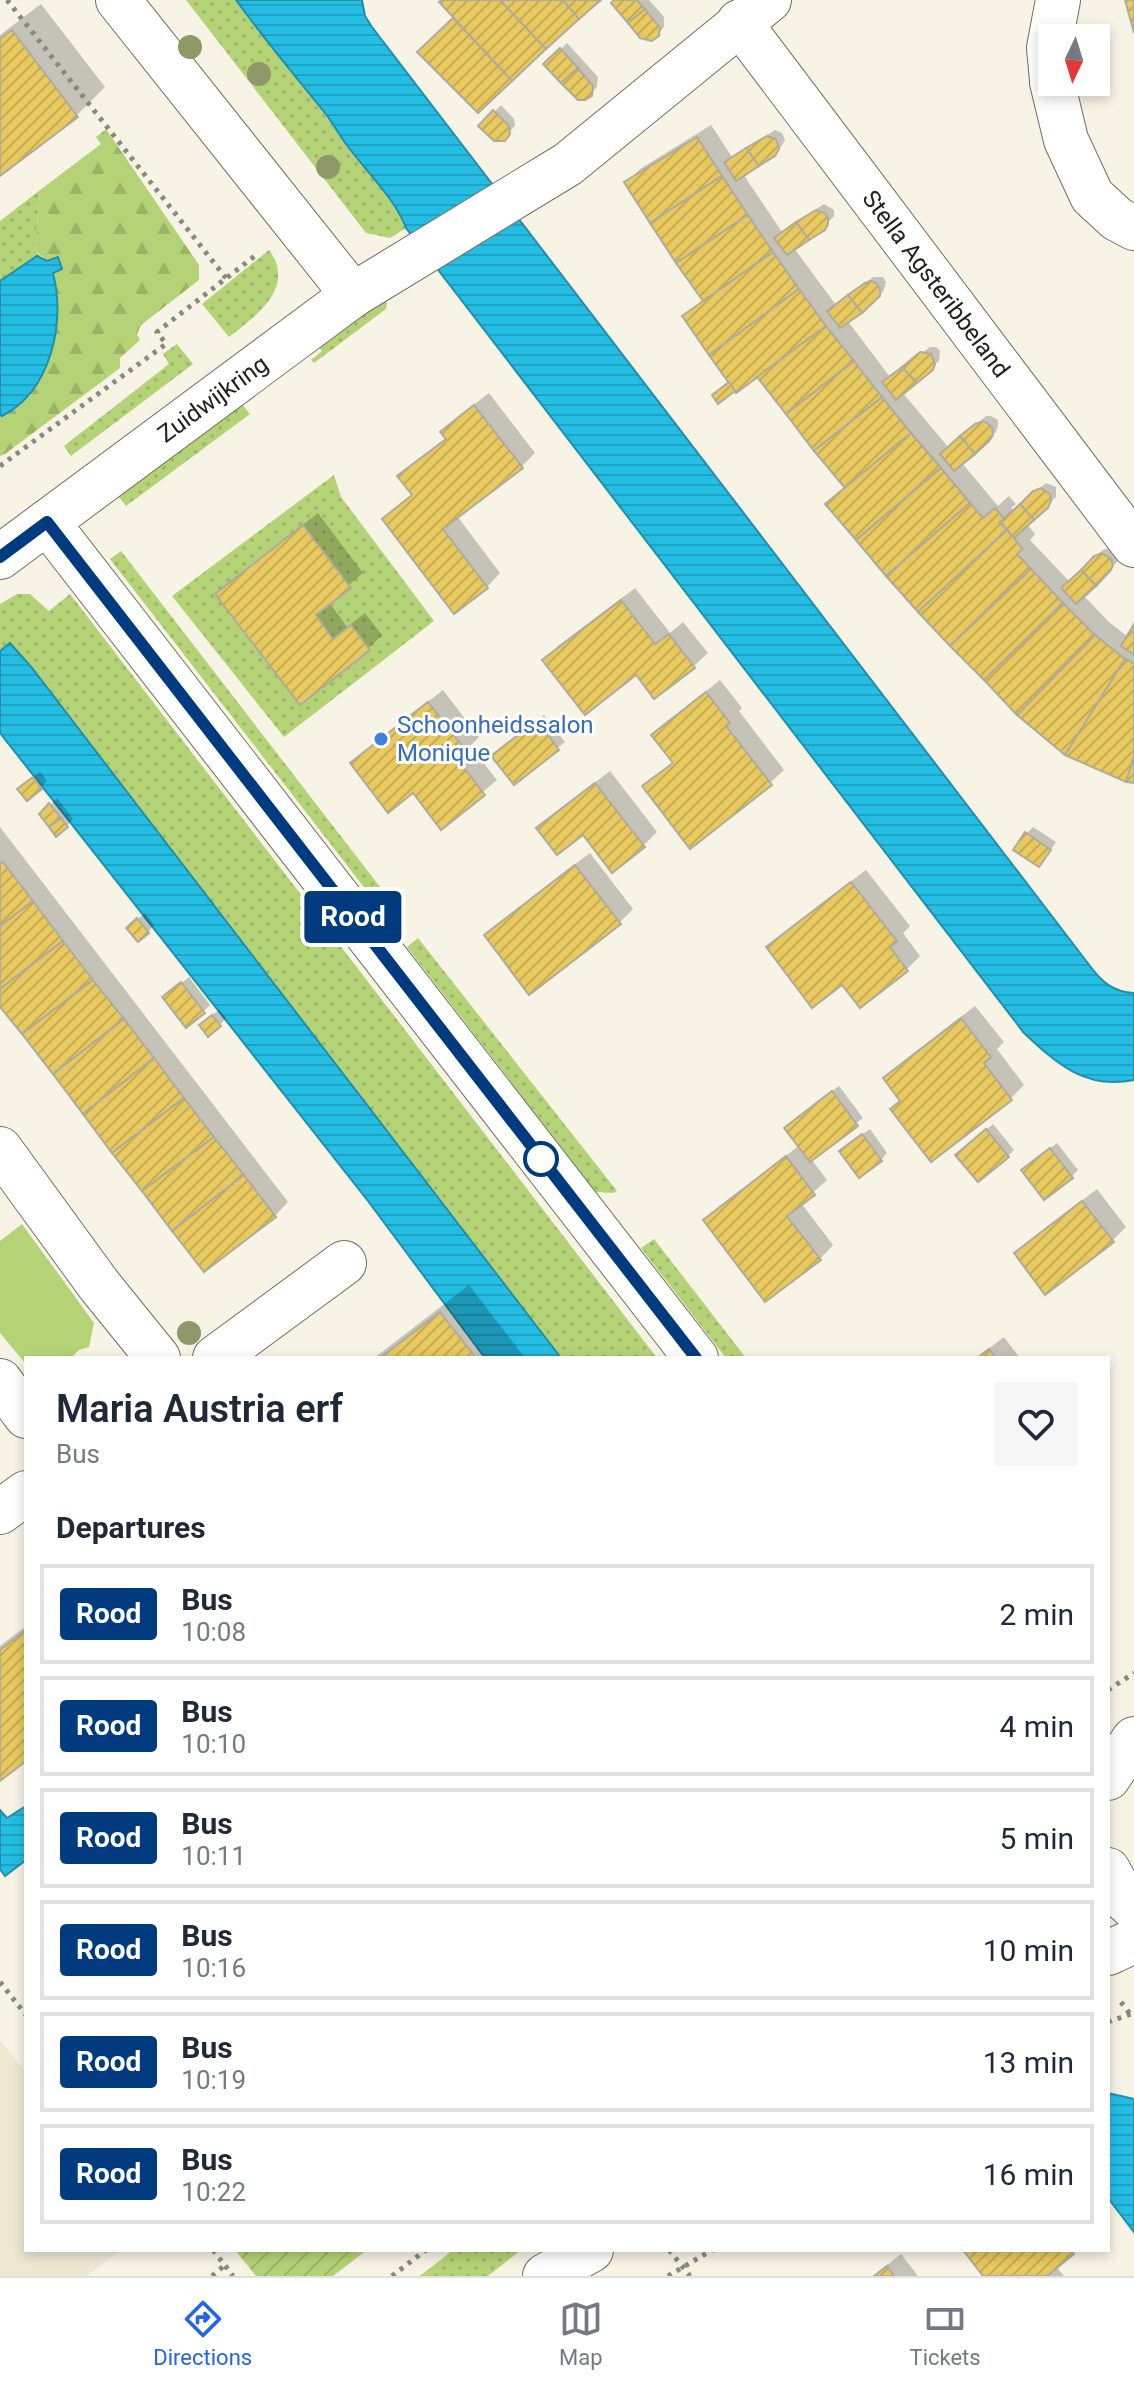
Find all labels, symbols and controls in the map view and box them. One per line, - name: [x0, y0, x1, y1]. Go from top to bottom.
- north arrow: [1038, 24, 1110, 96]
- map controls: [1038, 24, 1110, 96]
- street label: Stella Agsteribbeland: [857, 185, 1015, 383]
- street label: Zuidwijkring: [152, 350, 274, 448]
- place label: Schoonheidssalon Monique: [397, 711, 594, 767]
- marker: Schoonheidssalon Monique: [372, 730, 390, 748]
- line badge: Rood: [297, 891, 409, 943]
- text: Rood: [320, 900, 386, 933]
- unlabelled marker: [524, 1142, 558, 1176]
- button: heart: [994, 1382, 1078, 1466]
- text: Maria Austria erf: [56, 1387, 343, 1431]
- text: Bus: [56, 1439, 100, 1469]
- text: Departures: [56, 1510, 206, 1545]
- text: Bus: [181, 1582, 233, 1617]
- text: Rood: [76, 1597, 141, 1630]
- text: 2 min: [1000, 1597, 1074, 1632]
- text: 10:08: [181, 1617, 246, 1647]
- text: Bus: [181, 1694, 233, 1729]
- text: Rood: [76, 1709, 141, 1742]
- text: 4 min: [1000, 1709, 1074, 1744]
- text: 10:10: [181, 1729, 246, 1759]
- text: Bus: [181, 1806, 233, 1841]
- text: Rood: [76, 1821, 141, 1854]
- text: 5 min: [1000, 1821, 1074, 1856]
- text: 10:11: [181, 1841, 246, 1871]
- text: Bus: [181, 1918, 233, 1953]
- text: Rood: [76, 1933, 141, 1966]
- text: 10 min: [983, 1933, 1074, 1968]
- text: 10:16: [181, 1953, 246, 1983]
- text: Bus: [181, 2030, 233, 2065]
- text: Rood: [76, 2045, 141, 2078]
- text: 13 min: [983, 2045, 1074, 2080]
- text: 10:19: [181, 2065, 246, 2095]
- text: Bus: [181, 2142, 233, 2177]
- text: Rood: [76, 2157, 141, 2190]
- text: 16 min: [983, 2157, 1074, 2192]
- text: 10:22: [181, 2177, 246, 2207]
- tab: Directions: [153, 2297, 252, 2370]
- tab: Map: [559, 2297, 603, 2370]
- tab: Tickets: [910, 2297, 981, 2370]

